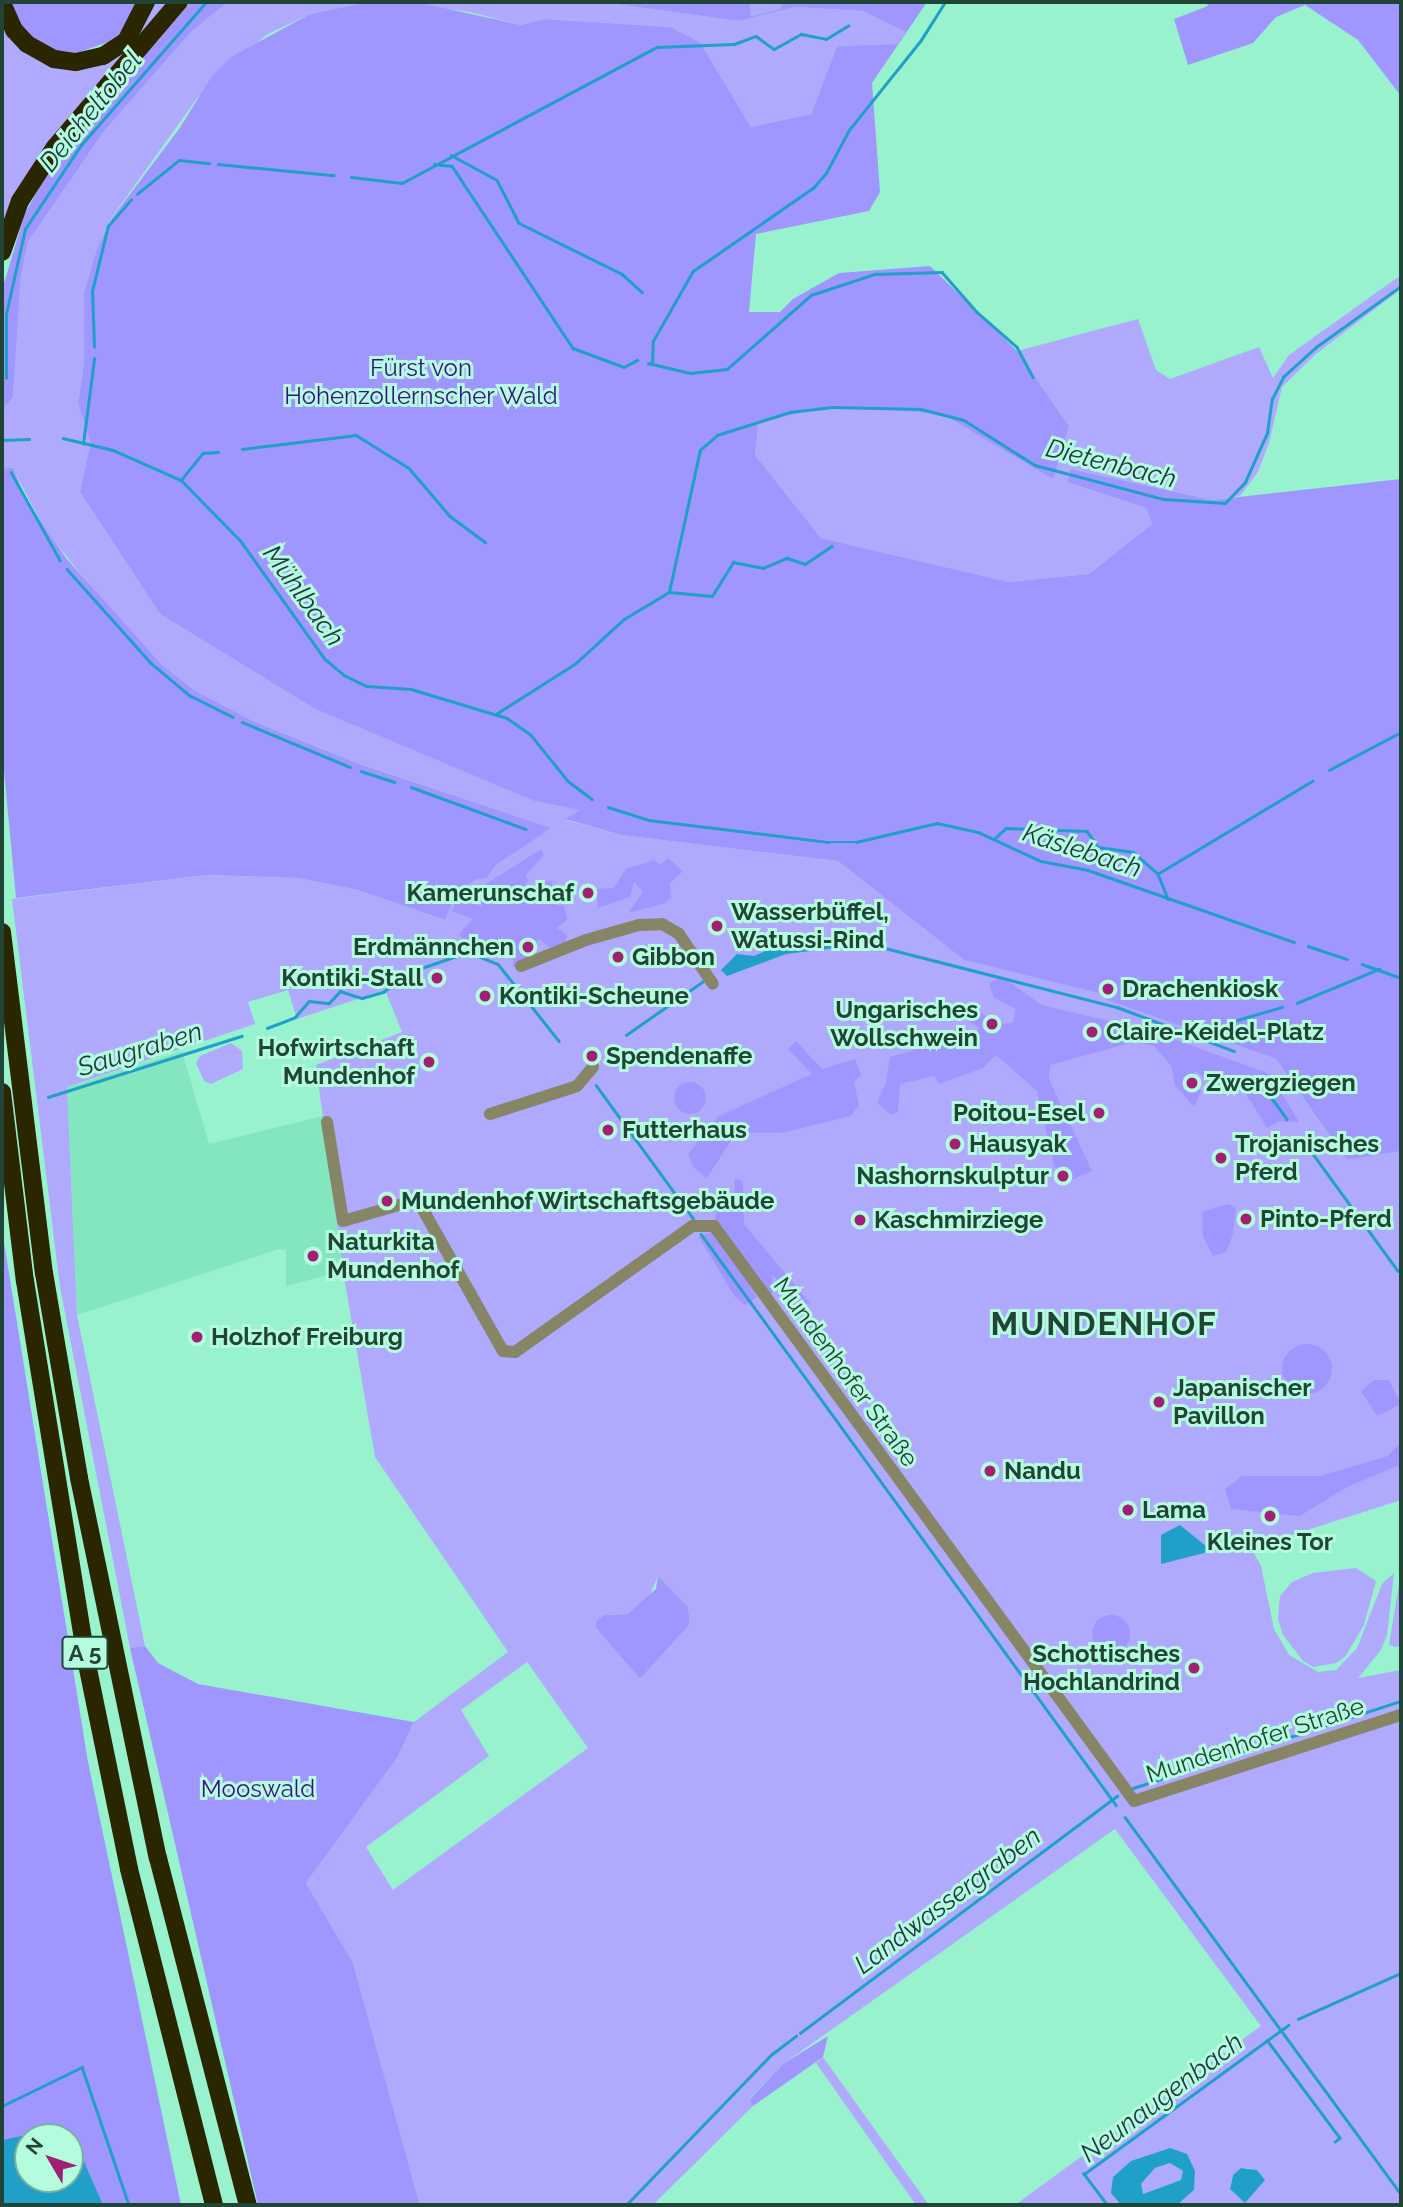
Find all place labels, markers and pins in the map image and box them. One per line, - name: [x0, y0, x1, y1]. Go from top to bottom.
- place label: Kamerunschaf: [406, 879, 574, 907]
- marker: Kamerunschaf: [580, 885, 596, 901]
- place label: Wasserbüffel, Watussi-Rind: [731, 898, 889, 954]
- marker: Wasserbüffel, Watussi-Rind: [709, 918, 725, 934]
- place label: Erdmännchen: [353, 933, 514, 961]
- marker: Erdmännchen: [520, 939, 536, 955]
- place label: Gibbon: [632, 943, 715, 971]
- marker: Gibbon: [610, 949, 626, 965]
- place label: Kontiki-Stall: [281, 964, 423, 992]
- marker: Kontiki-Stall: [429, 970, 445, 986]
- place label: Drachenkiosk: [1122, 975, 1278, 1003]
- marker: Drachenkiosk: [1100, 981, 1116, 997]
- place label: Kontiki-Scheune: [499, 982, 689, 1010]
- marker: Kontiki-Scheune: [477, 988, 493, 1004]
- place label: Ungarisches Wollschwein: [830, 996, 978, 1052]
- marker: Ungarisches Wollschwein: [984, 1016, 1000, 1032]
- place label: Claire-Keidel-Platz: [1106, 1018, 1324, 1046]
- marker: Claire-Keidel-Platz: [1084, 1024, 1100, 1040]
- place label: Hofwirtschaft Mundenhof: [258, 1034, 415, 1090]
- place label: Spendenaffe: [606, 1042, 752, 1070]
- marker: Spendenaffe: [584, 1048, 600, 1064]
- marker: Hofwirtschaft Mundenhof: [421, 1054, 437, 1070]
- place label: Zwergziegen: [1206, 1069, 1356, 1097]
- marker: Zwergziegen: [1184, 1075, 1200, 1091]
- place label: Poitou-Esel: [953, 1099, 1085, 1127]
- marker: Poitou-Esel: [1091, 1105, 1107, 1121]
- place label: Futterhaus: [622, 1116, 747, 1144]
- marker: Futterhaus: [600, 1122, 616, 1138]
- place label: Hausyak: [969, 1130, 1067, 1158]
- place label: Trojanisches Pferd: [1235, 1130, 1379, 1186]
- marker: Hausyak: [947, 1136, 963, 1152]
- marker: Trojanisches Pferd: [1213, 1150, 1229, 1166]
- place label: Nashornskulptur: [856, 1162, 1049, 1190]
- marker: Nashornskulptur: [1055, 1168, 1071, 1184]
- place label: Mundenhof Wirtschaftsgebäude: [401, 1187, 776, 1215]
- marker: Mundenhof Wirtschaftsgebäude: [379, 1193, 395, 1209]
- place label: Pinto-Pferd: [1260, 1205, 1392, 1233]
- place label: Kaschmirziege: [874, 1206, 1043, 1234]
- marker: Pinto-Pferd: [1238, 1211, 1254, 1227]
- marker: Kaschmirziege: [852, 1212, 868, 1228]
- place label: Naturkita Mundenhof: [327, 1228, 459, 1284]
- marker: Naturkita Mundenhof: [305, 1248, 321, 1264]
- place label: Holzhof Freiburg: [211, 1323, 403, 1351]
- marker: Holzhof Freiburg: [189, 1329, 205, 1345]
- place label: Japanischer Pavillon: [1173, 1374, 1311, 1430]
- marker: Japanischer Pavillon: [1151, 1394, 1167, 1410]
- place label: Nandu: [1004, 1457, 1081, 1485]
- marker: Nandu: [982, 1463, 998, 1479]
- place label: Lama: [1142, 1496, 1206, 1524]
- marker: Lama: [1120, 1502, 1136, 1518]
- marker: Kleines Tor: [1262, 1508, 1278, 1524]
- place label: Kleines Tor: [1207, 1528, 1333, 1556]
- place label: Schottisches Hochlandrind: [1023, 1640, 1180, 1696]
- marker: Schottisches Hochlandrind: [1186, 1660, 1202, 1676]

